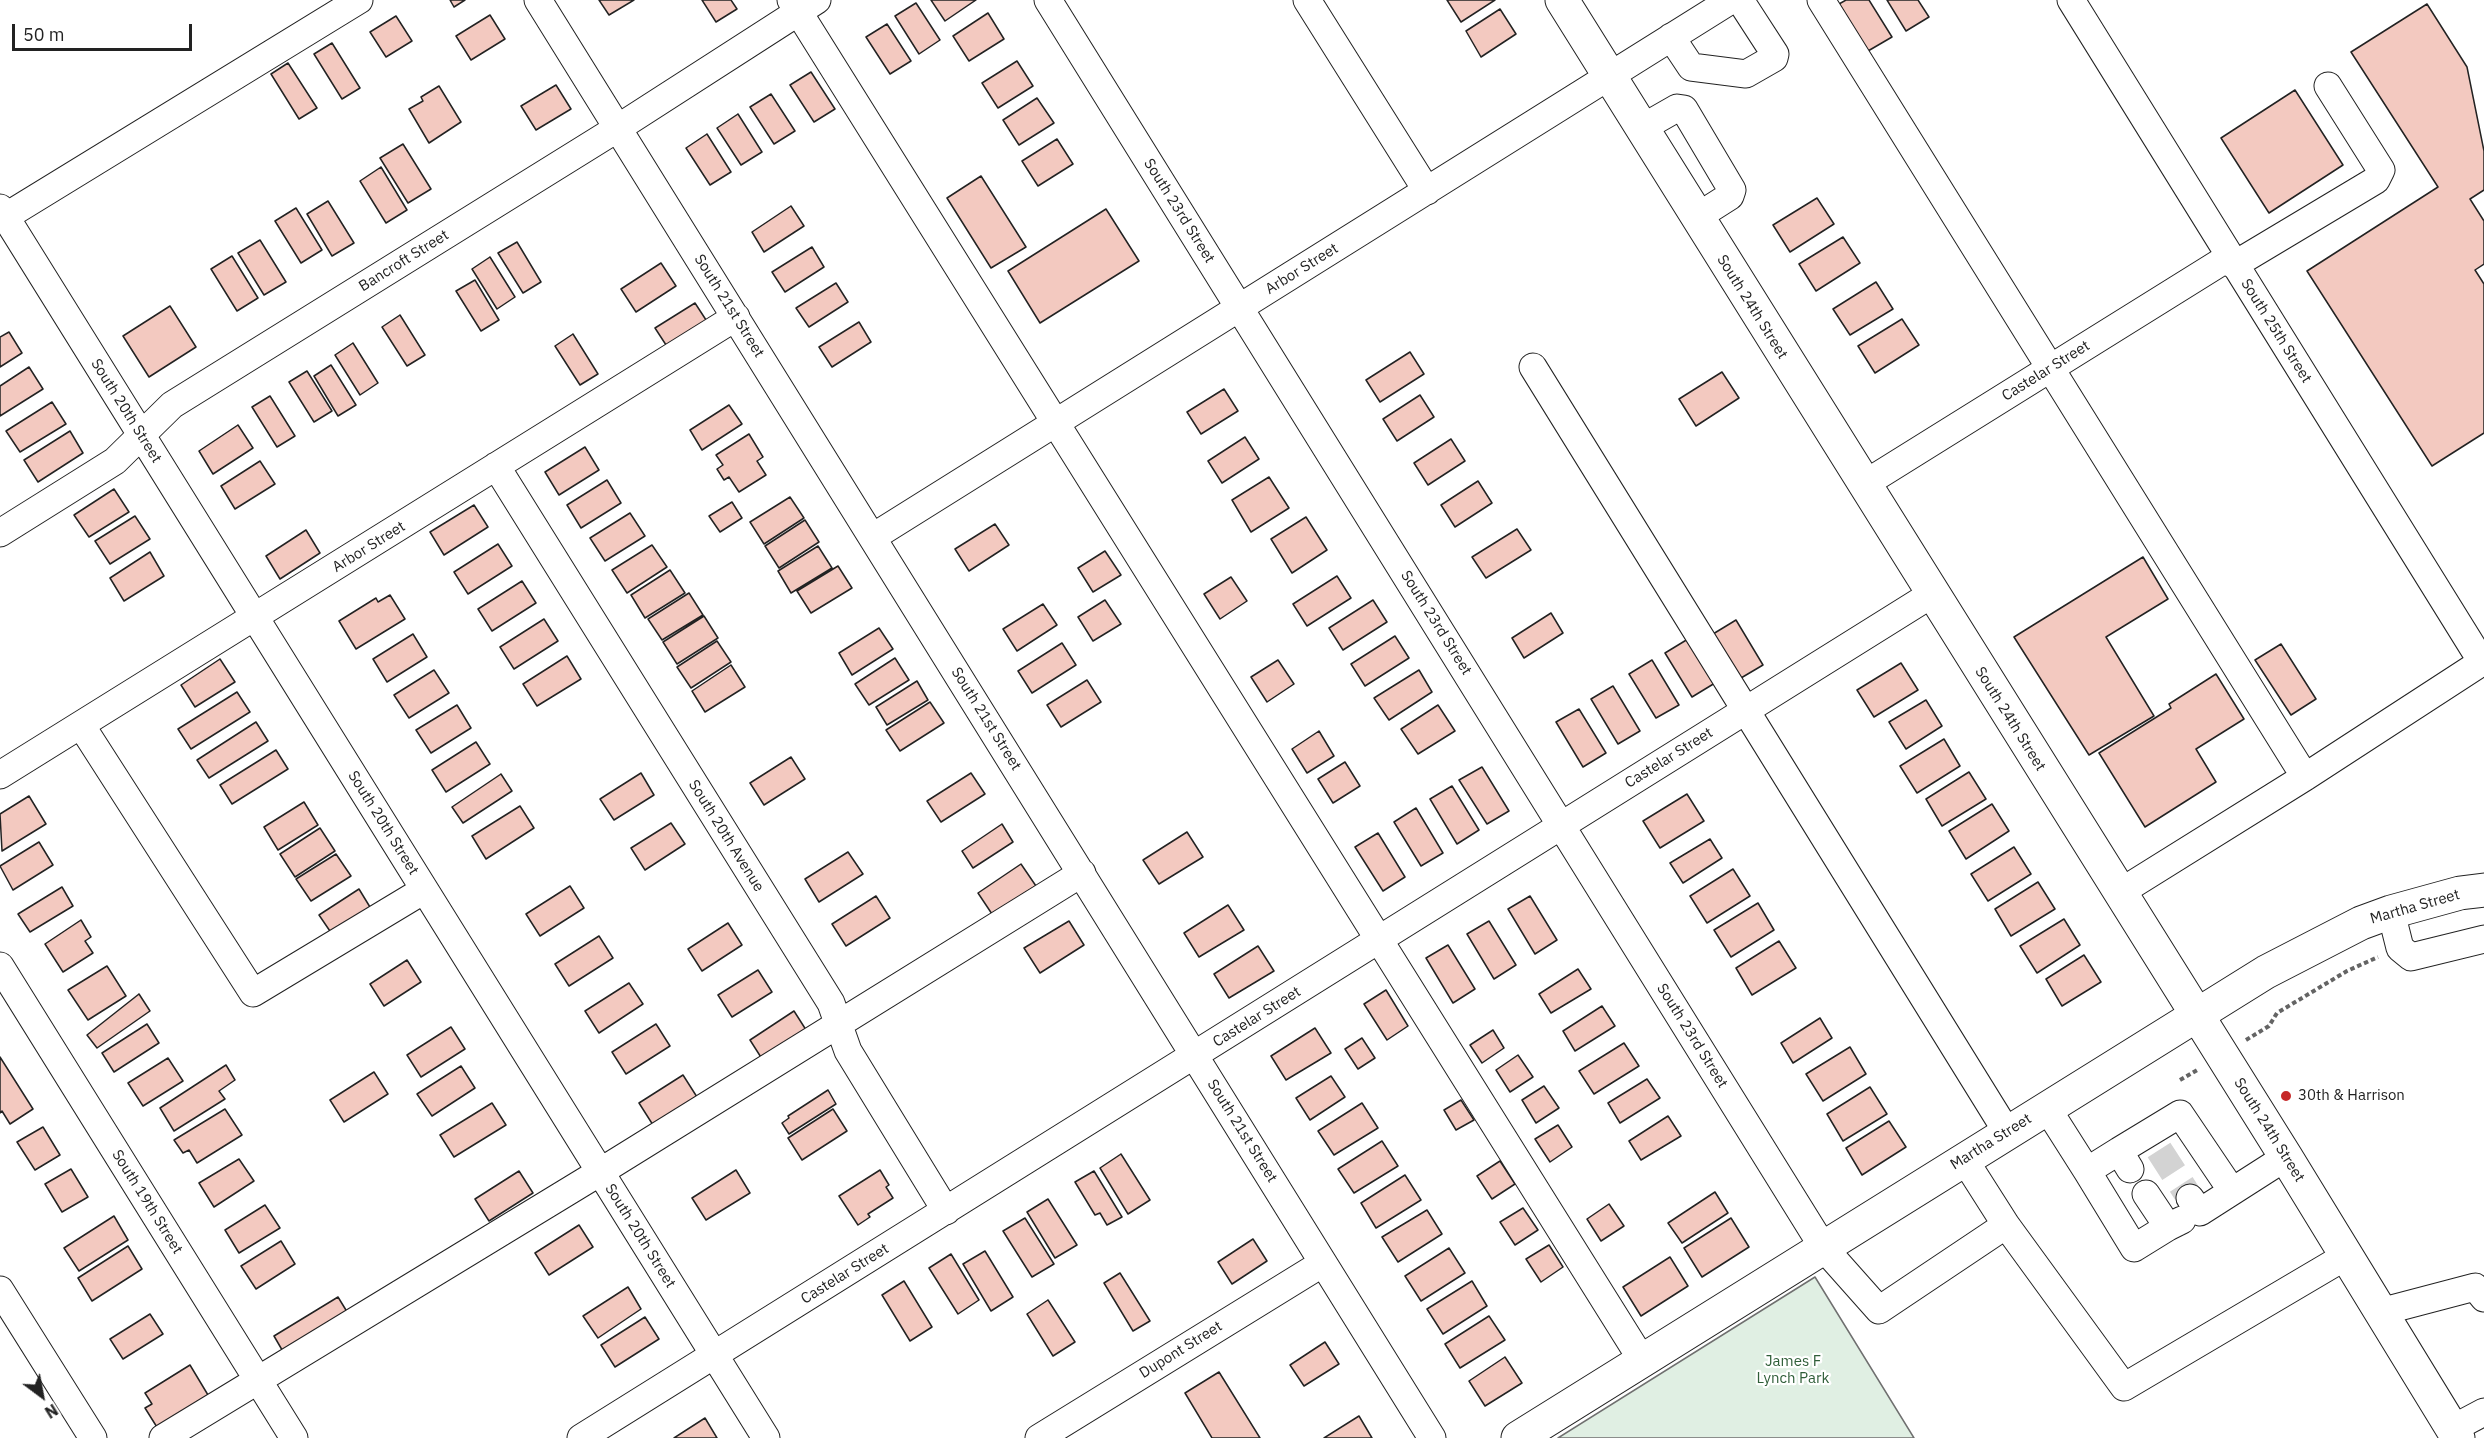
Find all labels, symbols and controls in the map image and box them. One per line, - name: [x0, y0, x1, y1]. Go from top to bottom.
- scale bar: [15, 12, 195, 50]
- text: 50 m: [23, 23, 65, 46]
- street label: South 23rd Street: [1140, 155, 1218, 267]
- street label: Bancroft Street: [356, 226, 452, 296]
- street label: Arbor Street: [1262, 240, 1342, 298]
- street label: South 21st Street: [690, 251, 768, 361]
- street label: South 24th Street: [1713, 252, 1791, 362]
- street label: South 25th Street: [2237, 276, 2315, 386]
- street label: Castelar Street: [1999, 337, 2093, 405]
- street label: South 20th Street: [87, 356, 165, 466]
- street label: Arbor Street: [329, 518, 409, 576]
- street label: South 23rd Street: [1397, 567, 1475, 679]
- street label: South 21st Street: [947, 664, 1025, 774]
- street label: South 24th Street: [1971, 664, 2049, 774]
- street label: Castelar Street: [1622, 724, 1716, 792]
- street label: South 20th Street: [344, 768, 422, 878]
- street label: South 20th Avenue: [684, 777, 768, 895]
- street label: Martha Street: [2368, 886, 2462, 928]
- street label: South 23rd Street: [1653, 980, 1731, 1092]
- street label: Castelar Street: [1210, 983, 1304, 1051]
- street label: South 24th Street: [2230, 1075, 2308, 1185]
- street label: South 21st Street: [1203, 1076, 1281, 1186]
- place label: 30th & Harrison: [2298, 1087, 2405, 1105]
- marker: 30th & Harrison: [2279, 1089, 2293, 1103]
- street label: Martha Street: [1947, 1110, 2035, 1174]
- street label: South 19th Street: [108, 1147, 186, 1257]
- street label: South 20th Street: [601, 1181, 679, 1291]
- street label: Castelar Street: [798, 1240, 892, 1308]
- street label: Dupont Street: [1136, 1317, 1226, 1383]
- park label: James F Lynch Park: [1757, 1353, 1829, 1388]
- north arrow: [12, 1366, 72, 1426]
- text: N: [41, 1400, 62, 1423]

